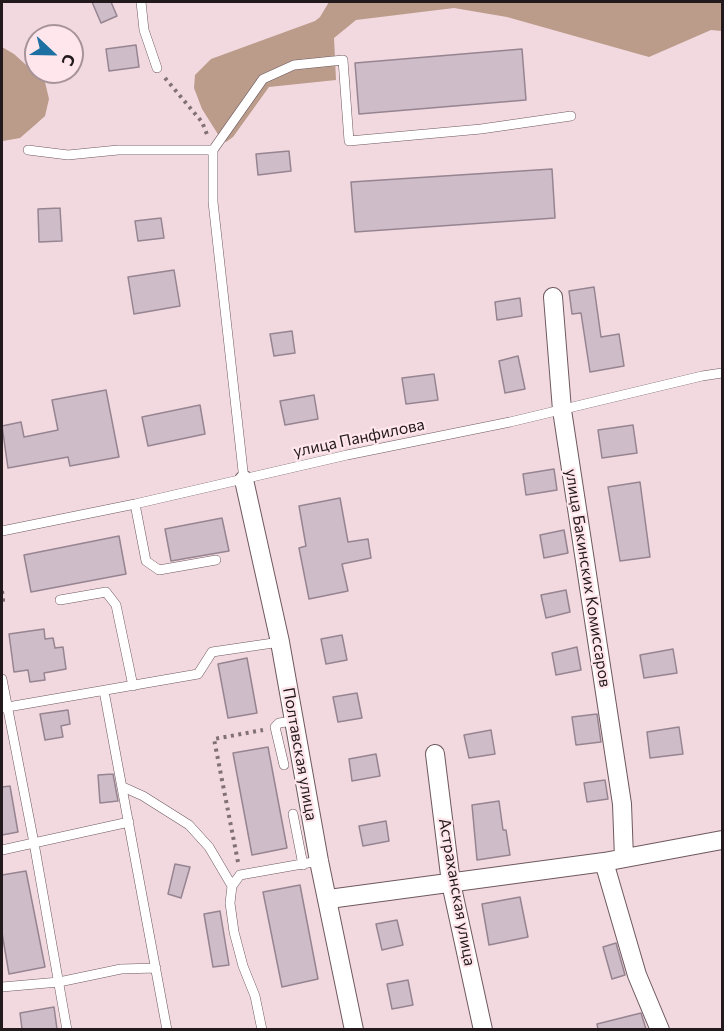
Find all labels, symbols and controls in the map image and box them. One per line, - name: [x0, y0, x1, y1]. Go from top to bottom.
- north arrow: [24, 24, 84, 84]
- text: С: [58, 52, 80, 69]
- street label: улица Панфилова: [292, 415, 426, 461]
- street label: улица Бакинских Комиссаров: [561, 467, 615, 689]
- street label: Полтавская улица: [279, 686, 321, 822]
- street label: Астраханская улица: [435, 817, 479, 967]

